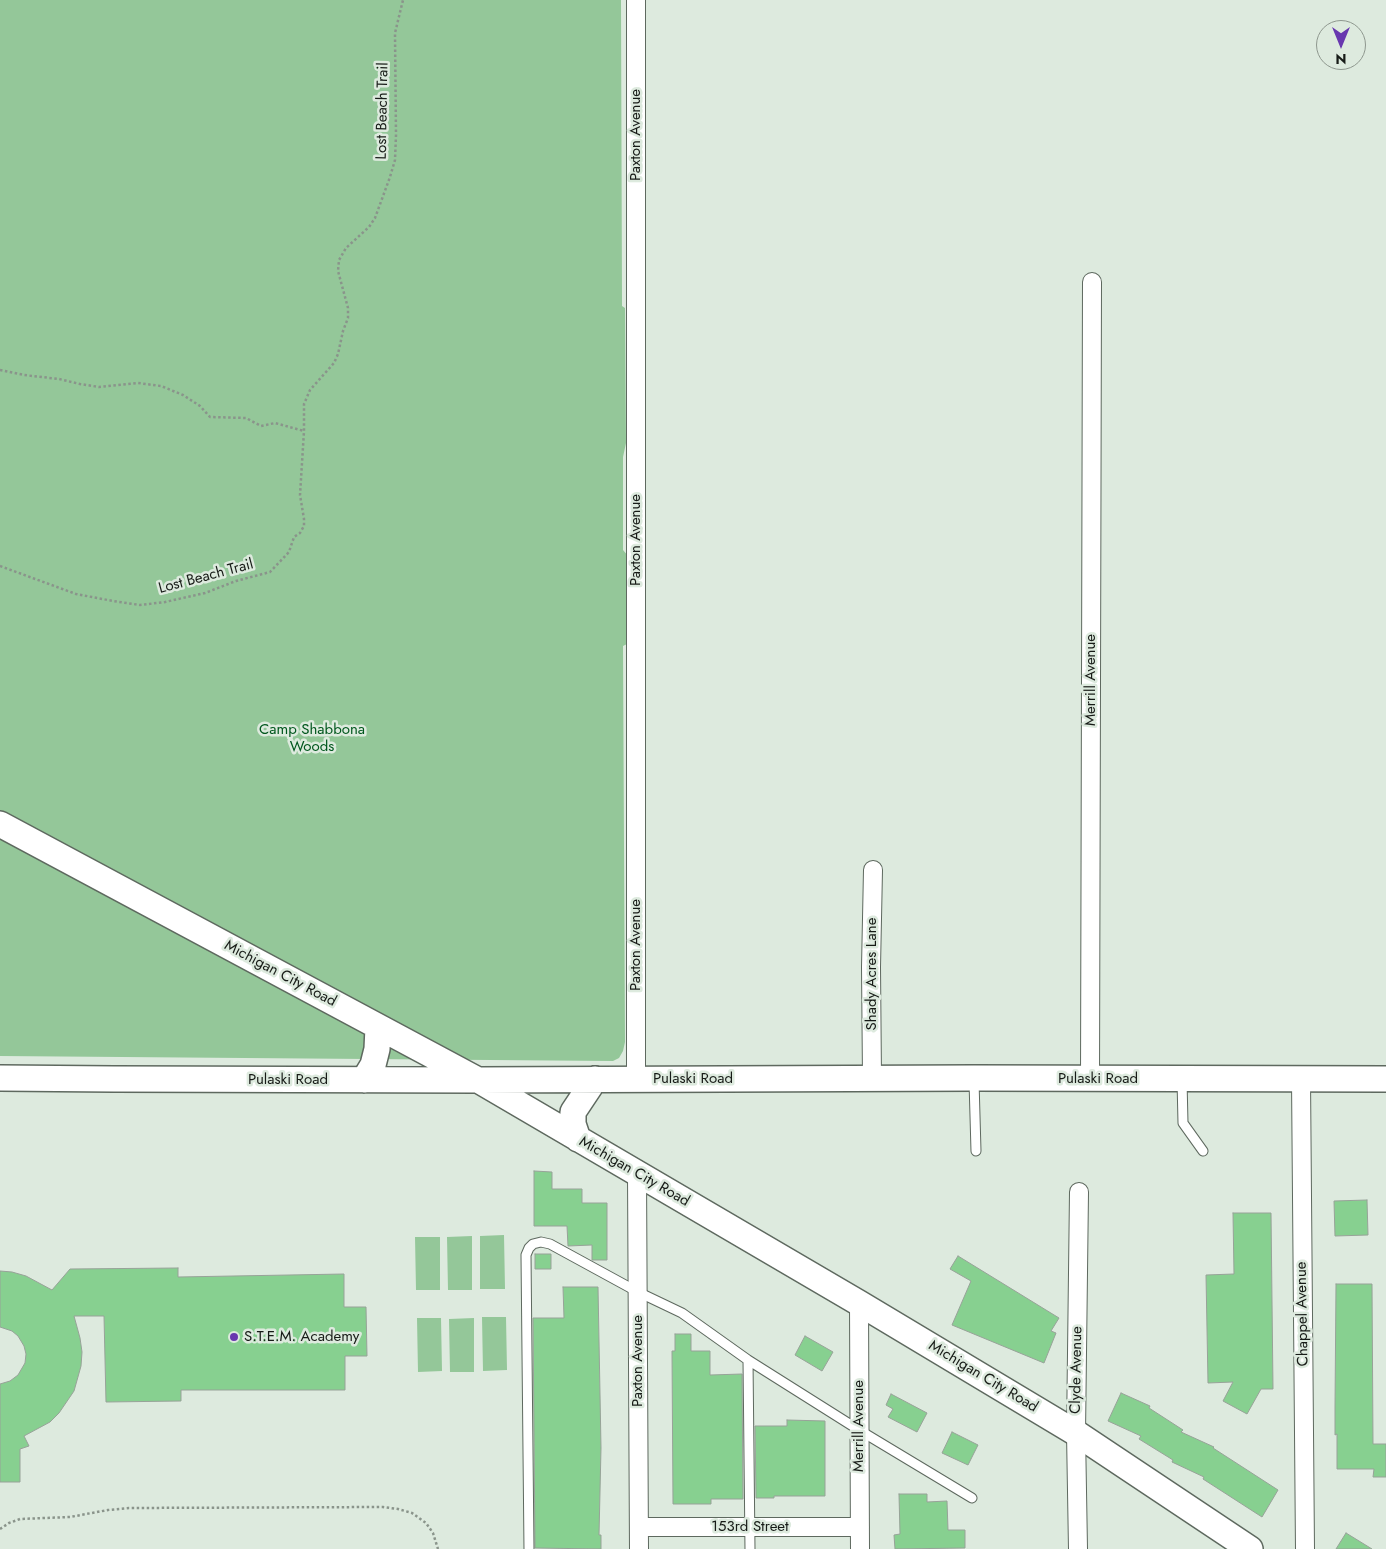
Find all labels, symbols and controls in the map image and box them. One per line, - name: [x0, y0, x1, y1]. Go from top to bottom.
- north arrow: [1316, 20, 1366, 70]
- text: N: [1335, 49, 1347, 69]
- street label: Lost Beach Trail: [373, 62, 393, 160]
- street label: Paxton Avenue: [627, 89, 645, 181]
- street label: Paxton Avenue: [627, 494, 645, 586]
- street label: Lost Beach Trail: [157, 556, 255, 598]
- street label: Merrill Avenue: [1082, 634, 1100, 726]
- park label: Camp Shabbona Woods: [259, 721, 365, 756]
- street label: Paxton Avenue: [627, 899, 645, 991]
- street label: Shady Acres Lane: [863, 918, 881, 1030]
- street label: Michigan City Road: [221, 937, 339, 1011]
- street label: Pulaski Road: [653, 1070, 733, 1088]
- street label: Pulaski Road: [1058, 1070, 1138, 1088]
- street label: Pulaski Road: [248, 1071, 328, 1089]
- street label: Michigan City Road: [576, 1133, 692, 1211]
- street label: Chappel Avenue: [1293, 1261, 1313, 1367]
- street label: Paxton Avenue: [629, 1315, 647, 1407]
- street label: Clyde Avenue: [1067, 1326, 1087, 1414]
- place label: S.T.E.M. Academy: [244, 1328, 359, 1346]
- marker: S.T.E.M. Academy: [228, 1331, 240, 1343]
- street label: Michigan City Road: [925, 1337, 1041, 1417]
- street label: Merrill Avenue: [850, 1380, 868, 1472]
- street label: 153rd Street: [711, 1518, 789, 1536]

